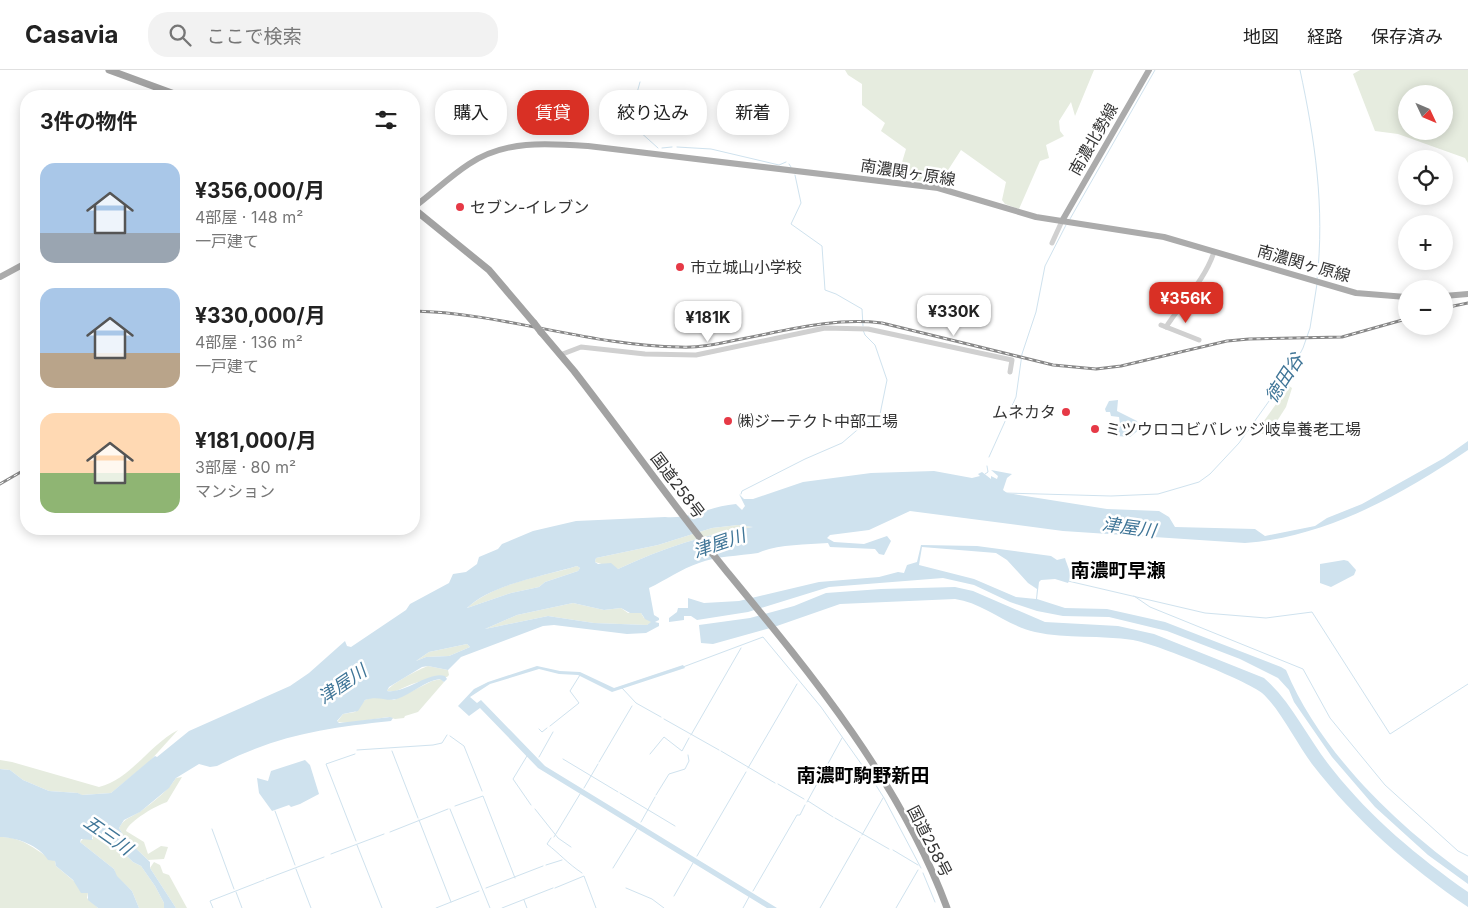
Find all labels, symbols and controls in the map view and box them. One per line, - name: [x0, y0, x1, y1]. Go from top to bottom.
- search box: [148, 12, 498, 57]
- text: Casavia: [25, 20, 118, 49]
- icon: search: [166, 21, 194, 49]
- text: ここで検索: [206, 25, 302, 48]
- text: 地図: [1243, 26, 1279, 47]
- text: 経路: [1307, 26, 1343, 47]
- text: 保存済み: [1371, 26, 1443, 47]
- north arrow: [1398, 85, 1452, 140]
- map controls: [1398, 85, 1453, 335]
- chip: 購入: [435, 90, 507, 135]
- chip: 賃貸: [517, 90, 589, 135]
- chip: 絞り込み: [599, 90, 707, 135]
- chip: 新着: [717, 90, 789, 135]
- street label: 南濃北勢線: [1064, 99, 1122, 179]
- icon: filters: [372, 106, 400, 134]
- text: 3件の物件: [40, 109, 138, 134]
- button: locate: [1398, 150, 1453, 205]
- street label: 南濃関ヶ原線: [859, 155, 957, 189]
- text: ¥356,000/月: [195, 178, 325, 203]
- icon: home: [80, 183, 140, 243]
- place label: セブン-イレブン: [470, 197, 589, 217]
- marker: セブン-イレブン: [454, 201, 466, 213]
- text: 4部屋 · 148 m²: [195, 207, 303, 227]
- button: +: [1398, 215, 1453, 270]
- text: 一戸建て: [195, 231, 259, 251]
- street label: 南濃関ヶ原線: [1255, 240, 1353, 286]
- place label: 市立城山小学校: [690, 257, 802, 277]
- marker: 市立城山小学校: [674, 261, 686, 273]
- button: −: [1398, 280, 1453, 335]
- pin: ¥356K: [1151, 282, 1221, 324]
- text: ¥356K: [1160, 288, 1212, 308]
- pin: ¥330K: [919, 294, 989, 337]
- pin: ¥181K: [673, 300, 743, 343]
- text: ¥330K: [928, 301, 980, 321]
- text: ¥330,000/月: [195, 303, 326, 328]
- text: ¥181K: [686, 307, 730, 327]
- icon: home: [80, 308, 140, 368]
- text: 4部屋 · 136 m²: [195, 332, 303, 352]
- water label: 徳田谷: [1260, 348, 1309, 406]
- text: 一戸建て: [195, 356, 259, 376]
- place label: ムネカタ: [992, 402, 1056, 422]
- marker: ムネカタ: [1060, 406, 1072, 418]
- place label: ㈱ジーテクト中部工場: [738, 411, 898, 431]
- marker: ㈱ジーテクト中部工場: [722, 415, 734, 427]
- place label: ミツウロコビバレッジ岐阜養老工場: [1105, 419, 1361, 439]
- marker: ミツウロコビバレッジ岐阜養老工場: [1089, 423, 1101, 435]
- text: ¥181,000/月: [195, 428, 317, 453]
- icon: home: [80, 433, 140, 493]
- street label: 国道258号: [647, 448, 709, 522]
- text: 3部屋 · 80 m²: [195, 457, 296, 477]
- text: マンション: [195, 481, 275, 501]
- water label: 津屋川: [1101, 513, 1159, 541]
- water label: 津屋川: [690, 524, 750, 562]
- district label: 南濃町早瀬: [1070, 559, 1166, 582]
- water label: 津屋川: [314, 659, 372, 708]
- district label: 南濃町駒野新田: [796, 764, 930, 787]
- street label: 国道258号: [904, 802, 956, 880]
- water label: 五三川: [80, 811, 138, 860]

